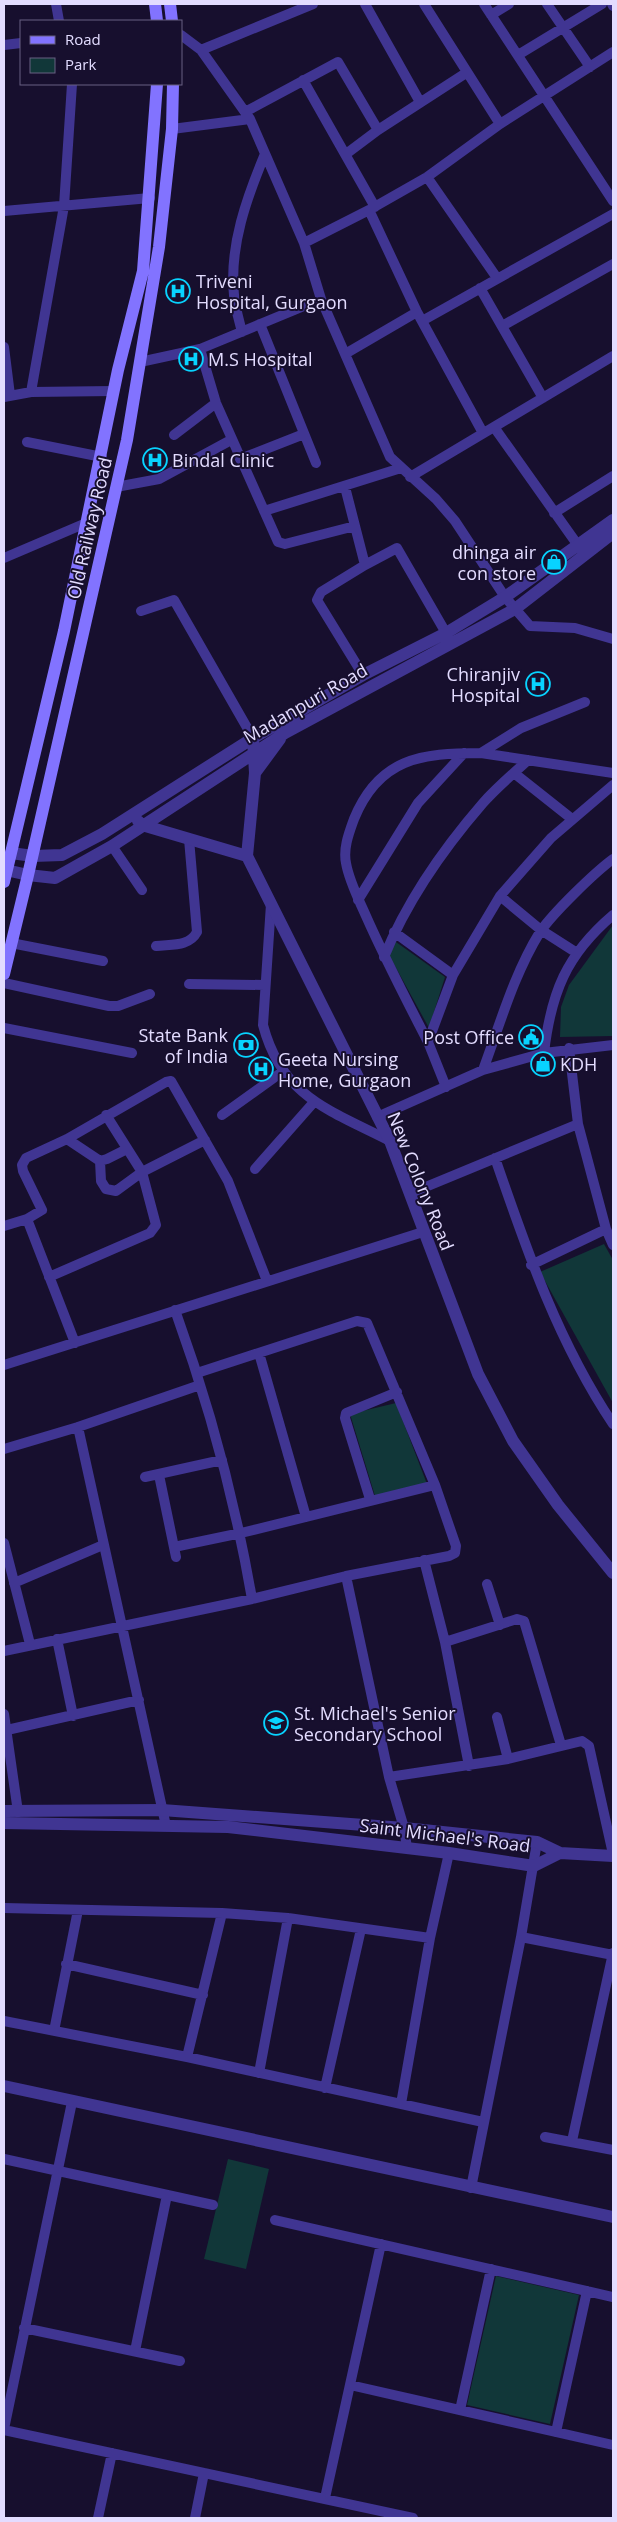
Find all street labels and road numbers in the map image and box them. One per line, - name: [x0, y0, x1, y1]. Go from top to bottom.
- street label: Old Railway Road: [61, 455, 117, 601]
- street label: Madanpuri Road: [238, 658, 372, 748]
- street label: New Colony Road: [382, 1108, 460, 1254]
- street label: Saint Michael's Road: [358, 1813, 532, 1857]

